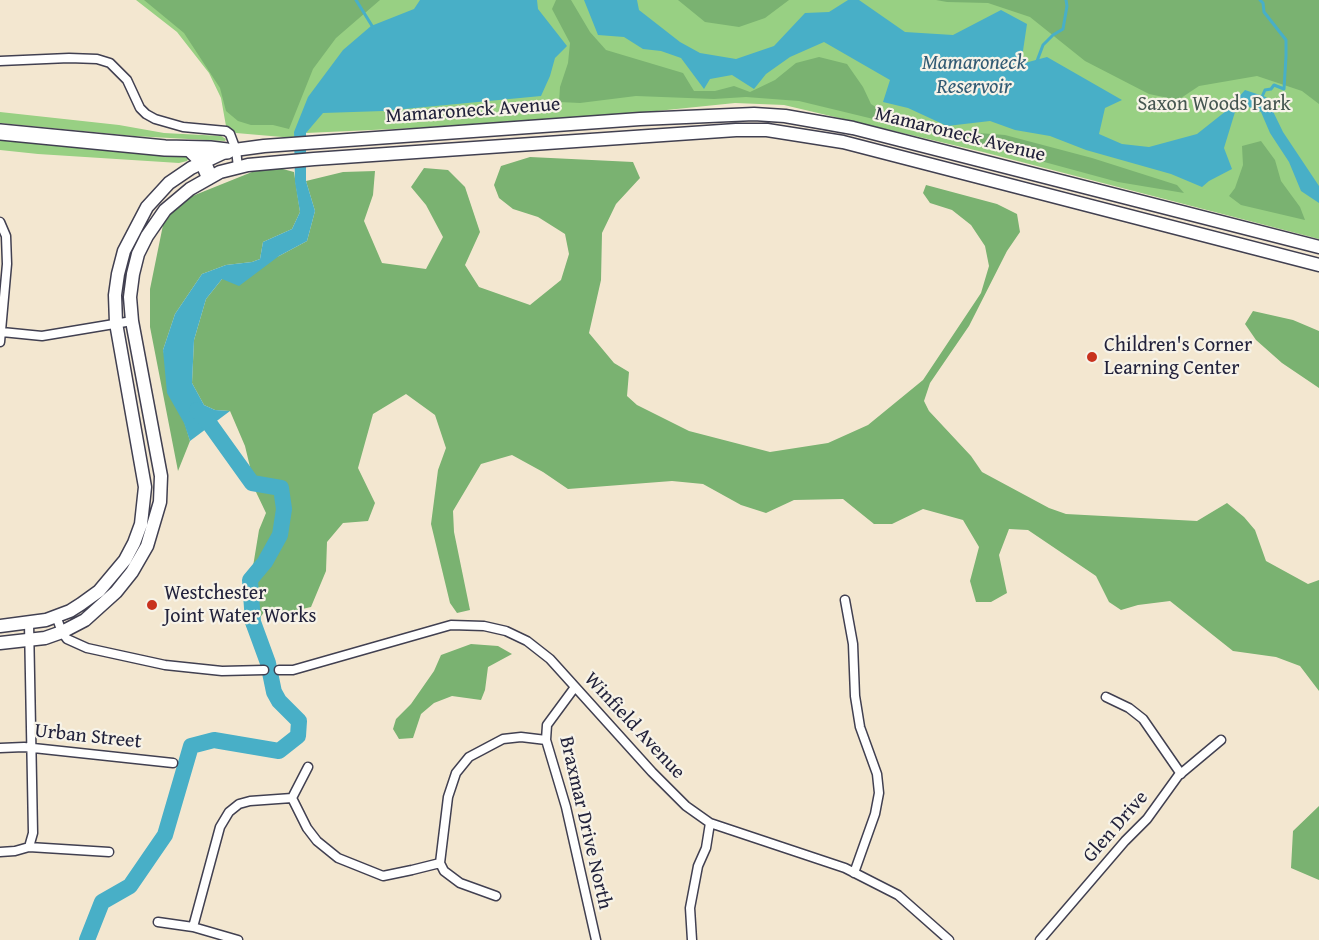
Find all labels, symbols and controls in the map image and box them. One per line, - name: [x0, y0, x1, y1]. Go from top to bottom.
- water label: Mamaroneck Reservoir: [922, 51, 1026, 101]
- street label: Mamaroneck Avenue: [385, 93, 561, 129]
- park label: Saxon Woods Park: [1137, 93, 1291, 117]
- street label: Mamaroneck Avenue: [872, 102, 1048, 168]
- place label: Children's Corner Learning Center: [1104, 334, 1252, 381]
- marker: Children's Corner Learning Center: [1085, 350, 1099, 364]
- place label: Westchester Joint Water Works: [164, 582, 316, 629]
- marker: Westchester Joint Water Works: [145, 598, 159, 612]
- street label: Winfield Avenue: [578, 668, 690, 784]
- street label: Urban Street: [33, 719, 143, 755]
- street label: Braxmar Drive North: [553, 734, 617, 912]
- street label: Glen Drive: [1078, 786, 1154, 868]

